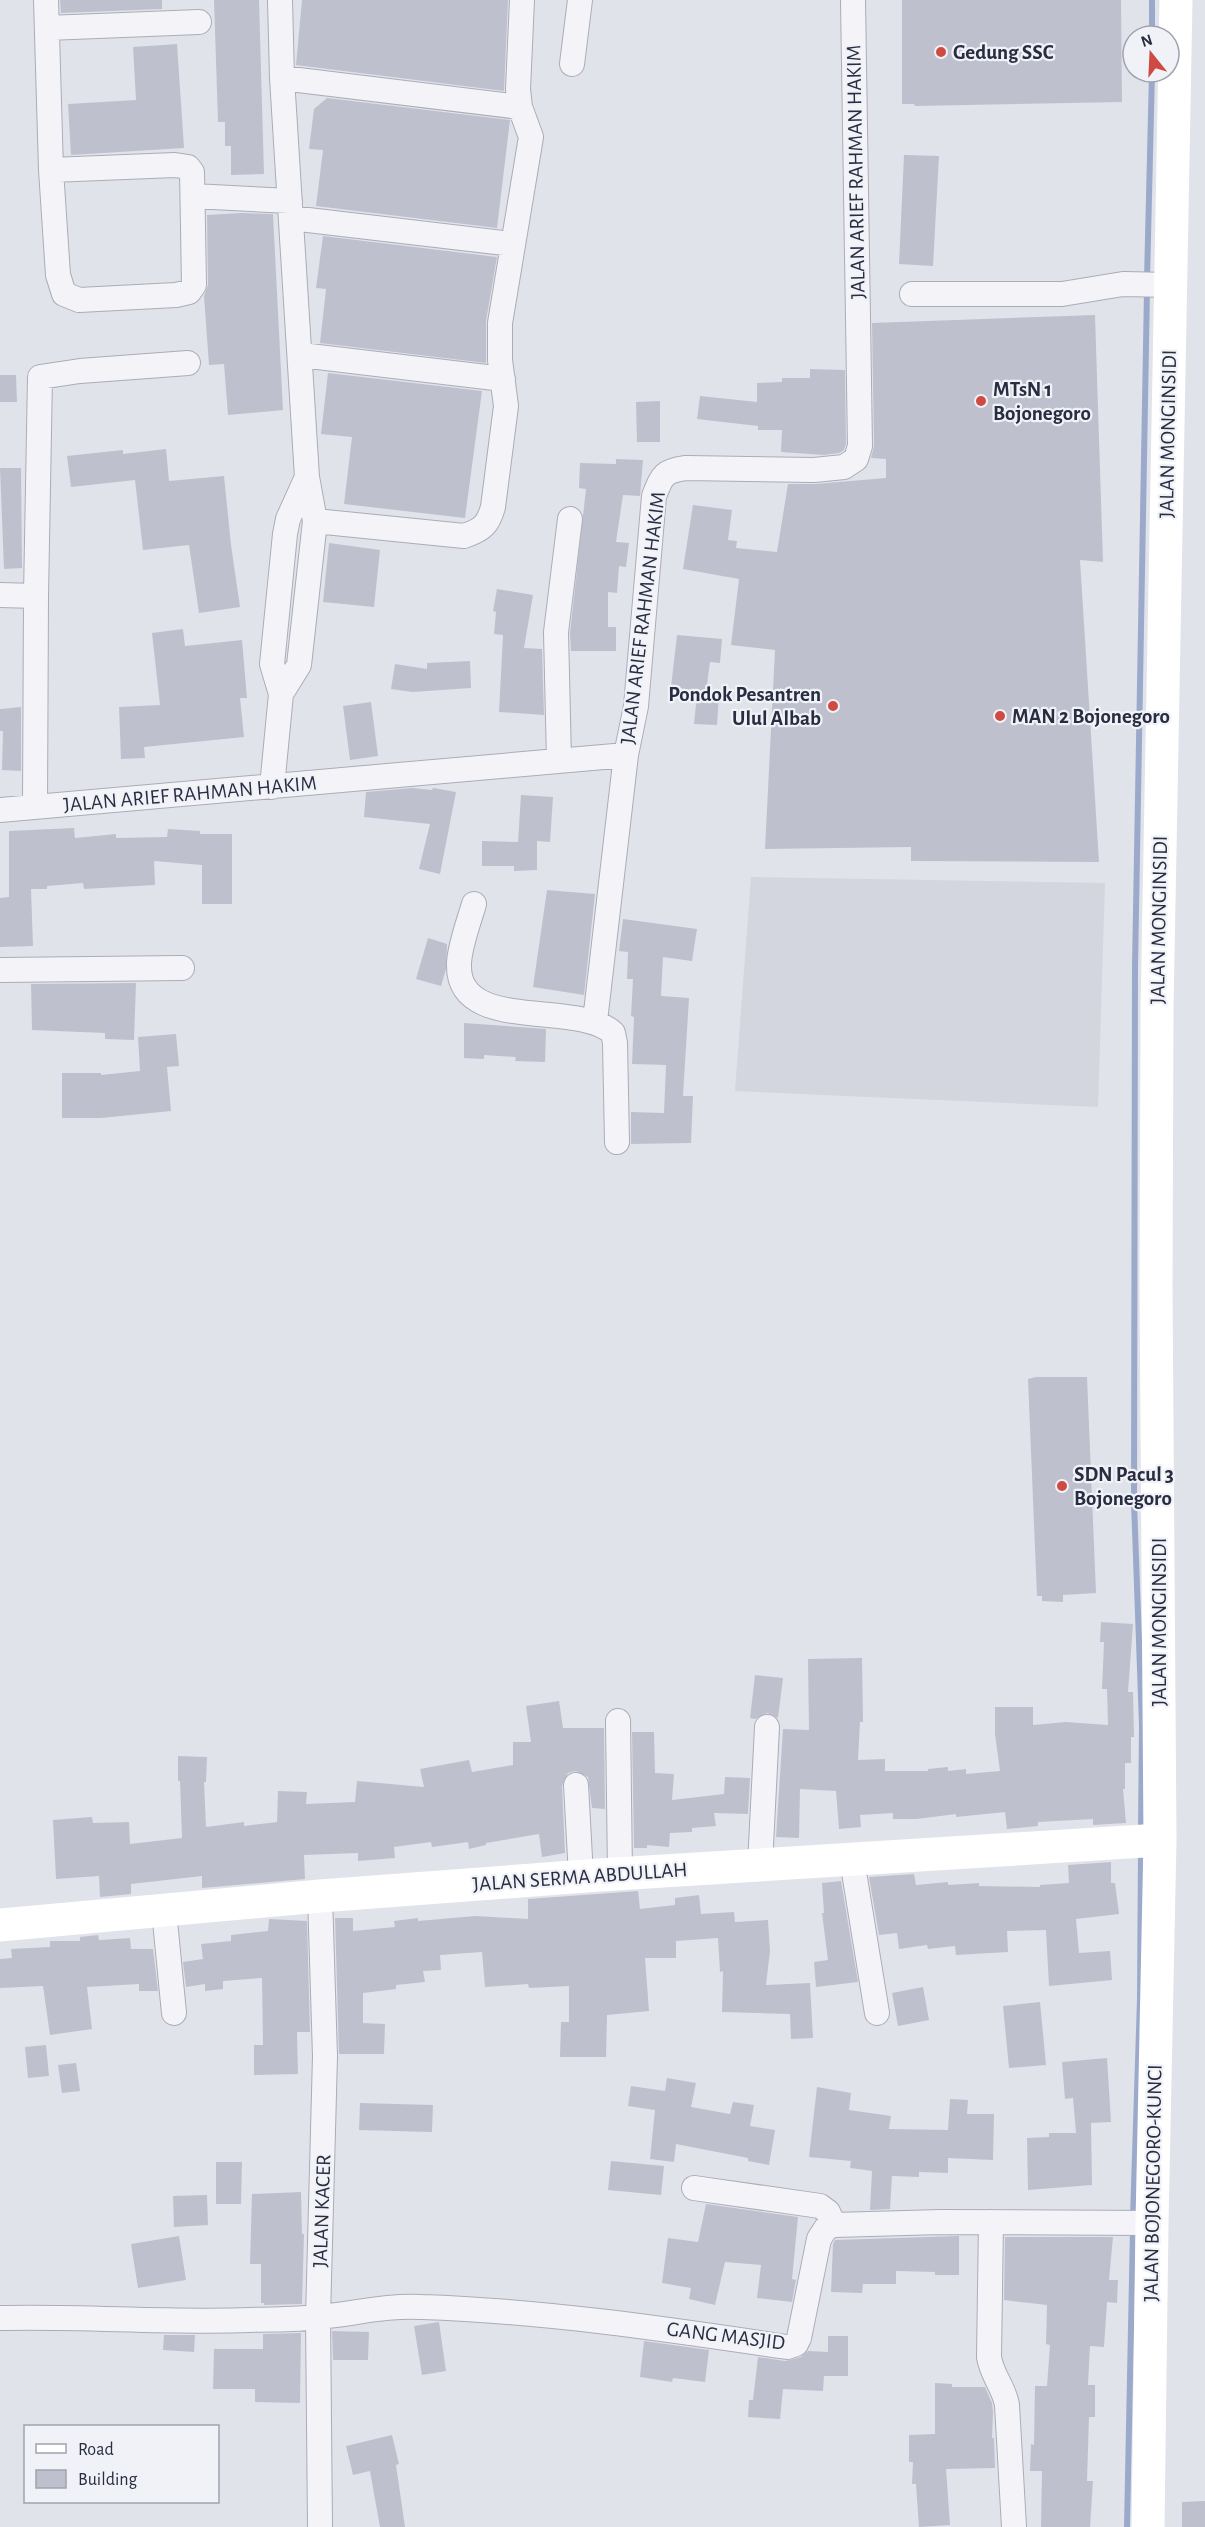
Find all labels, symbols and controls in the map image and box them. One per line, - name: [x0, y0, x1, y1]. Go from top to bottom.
- north arrow: [1121, 24, 1181, 84]
- text: N: [1139, 31, 1154, 50]
- place label: Gedung SSC: [953, 42, 1054, 63]
- street label: JALAN ARIEF RAHMAN HAKIM: [843, 45, 869, 299]
- marker: Gedung SSC: [934, 45, 948, 59]
- street label: JALAN MONGINSIDI: [1156, 350, 1180, 518]
- place label: MTsN 1 Bojonegoro: [993, 379, 1091, 424]
- marker: MTsN 1 Bojonegoro: [974, 394, 988, 408]
- street label: JALAN ARIEF RAHMAN HAKIM: [617, 491, 669, 745]
- place label: Pondok Pesantren Ulul Albab: [668, 684, 821, 729]
- marker: Pondok Pesantren Ulul Albab: [826, 699, 840, 713]
- place label: MAN 2 Bojonegoro: [1012, 706, 1170, 727]
- marker: MAN 2 Bojonegoro: [993, 709, 1007, 723]
- street label: JALAN ARIEF RAHMAN HAKIM: [62, 772, 318, 816]
- street label: JALAN MONGINSIDI: [1147, 836, 1171, 1004]
- place label: SDN Pacul 3 Bojonegoro: [1074, 1464, 1174, 1509]
- marker: SDN Pacul 3 Bojonegoro: [1055, 1479, 1069, 1493]
- street label: JALAN MONGINSIDI: [1149, 1538, 1170, 1706]
- street label: JALAN SERMA ABDULLAH: [472, 1859, 688, 1895]
- street label: JALAN BOJONEGORO-KUNCI: [1140, 2064, 1166, 2302]
- street label: JALAN KACER: [310, 2154, 334, 2268]
- street label: GANG MASJID: [666, 2318, 786, 2354]
- legend: [24, 2425, 219, 2503]
- text: Road: [78, 2441, 114, 2459]
- text: Building: [78, 2471, 138, 2489]

